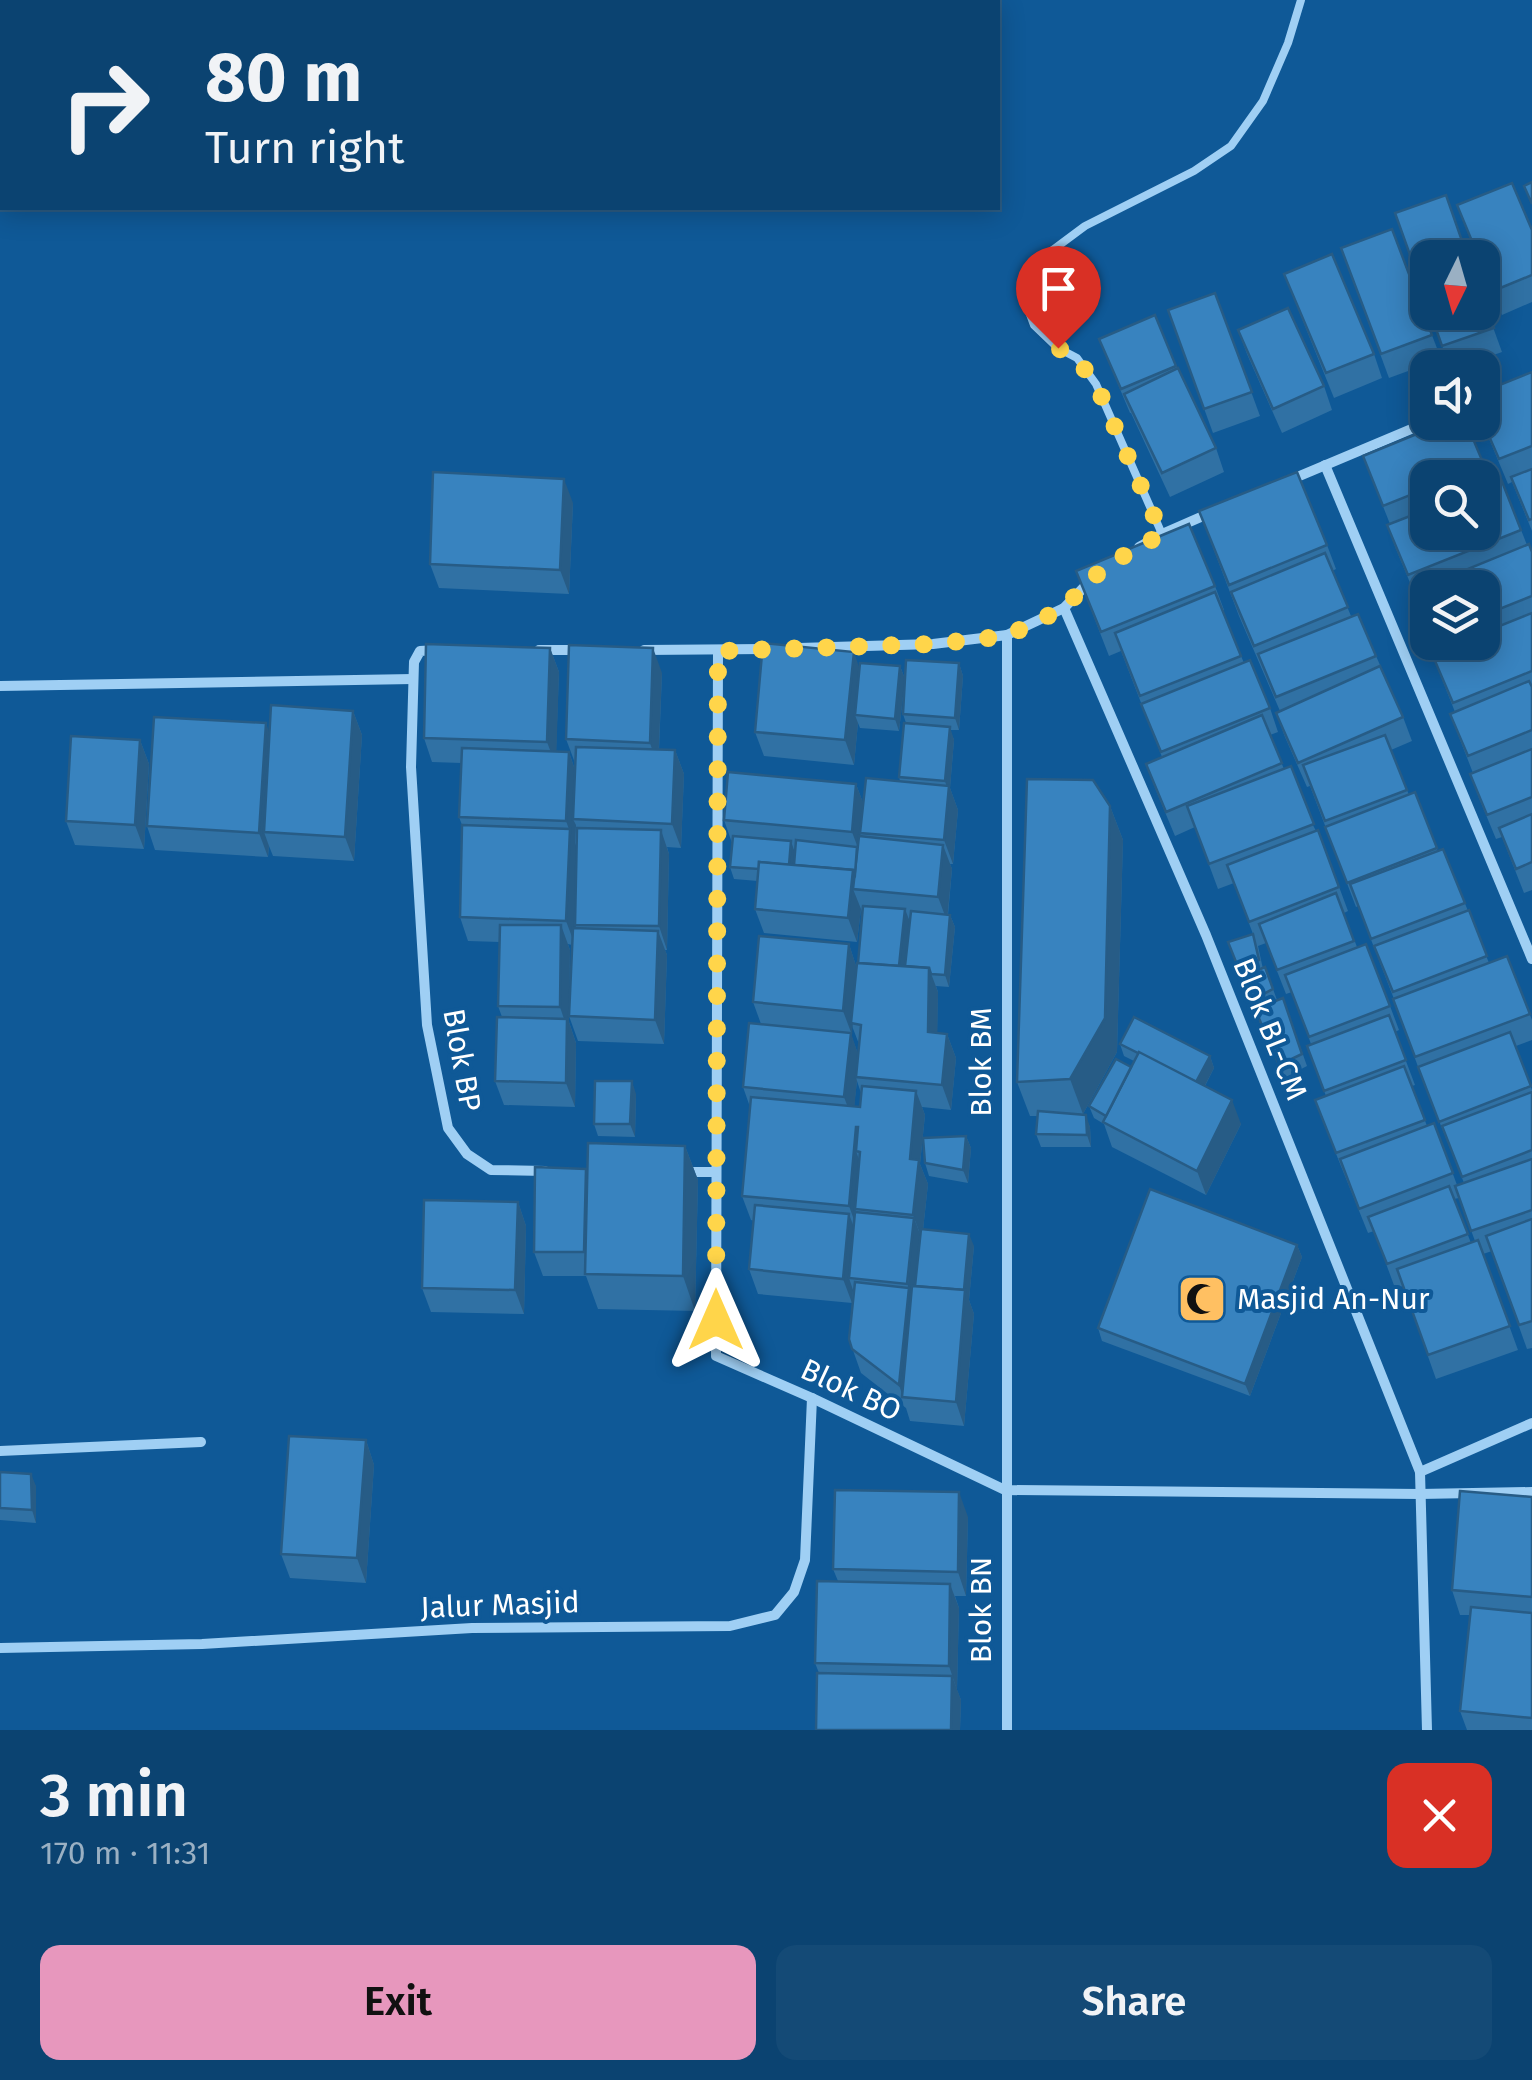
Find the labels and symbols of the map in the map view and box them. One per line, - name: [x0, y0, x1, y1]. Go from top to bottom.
- north arrow: [1410, 240, 1500, 330]
- pin: [1016, 246, 1101, 349]
- street label: Blok BL-CM: [1225, 953, 1315, 1105]
- street label: Blok BP: [435, 1006, 489, 1114]
- street label: Blok BM: [963, 1007, 999, 1117]
- position arrow: [664, 1268, 768, 1372]
- mosque icon: Masjid An-Nur: [1176, 1273, 1228, 1325]
- place label: Masjid An-Nur: [1237, 1281, 1430, 1317]
- street label: Blok BO: [795, 1351, 907, 1429]
- street label: Blok BN: [963, 1557, 999, 1663]
- street label: Jalur Masjid: [420, 1584, 580, 1626]

